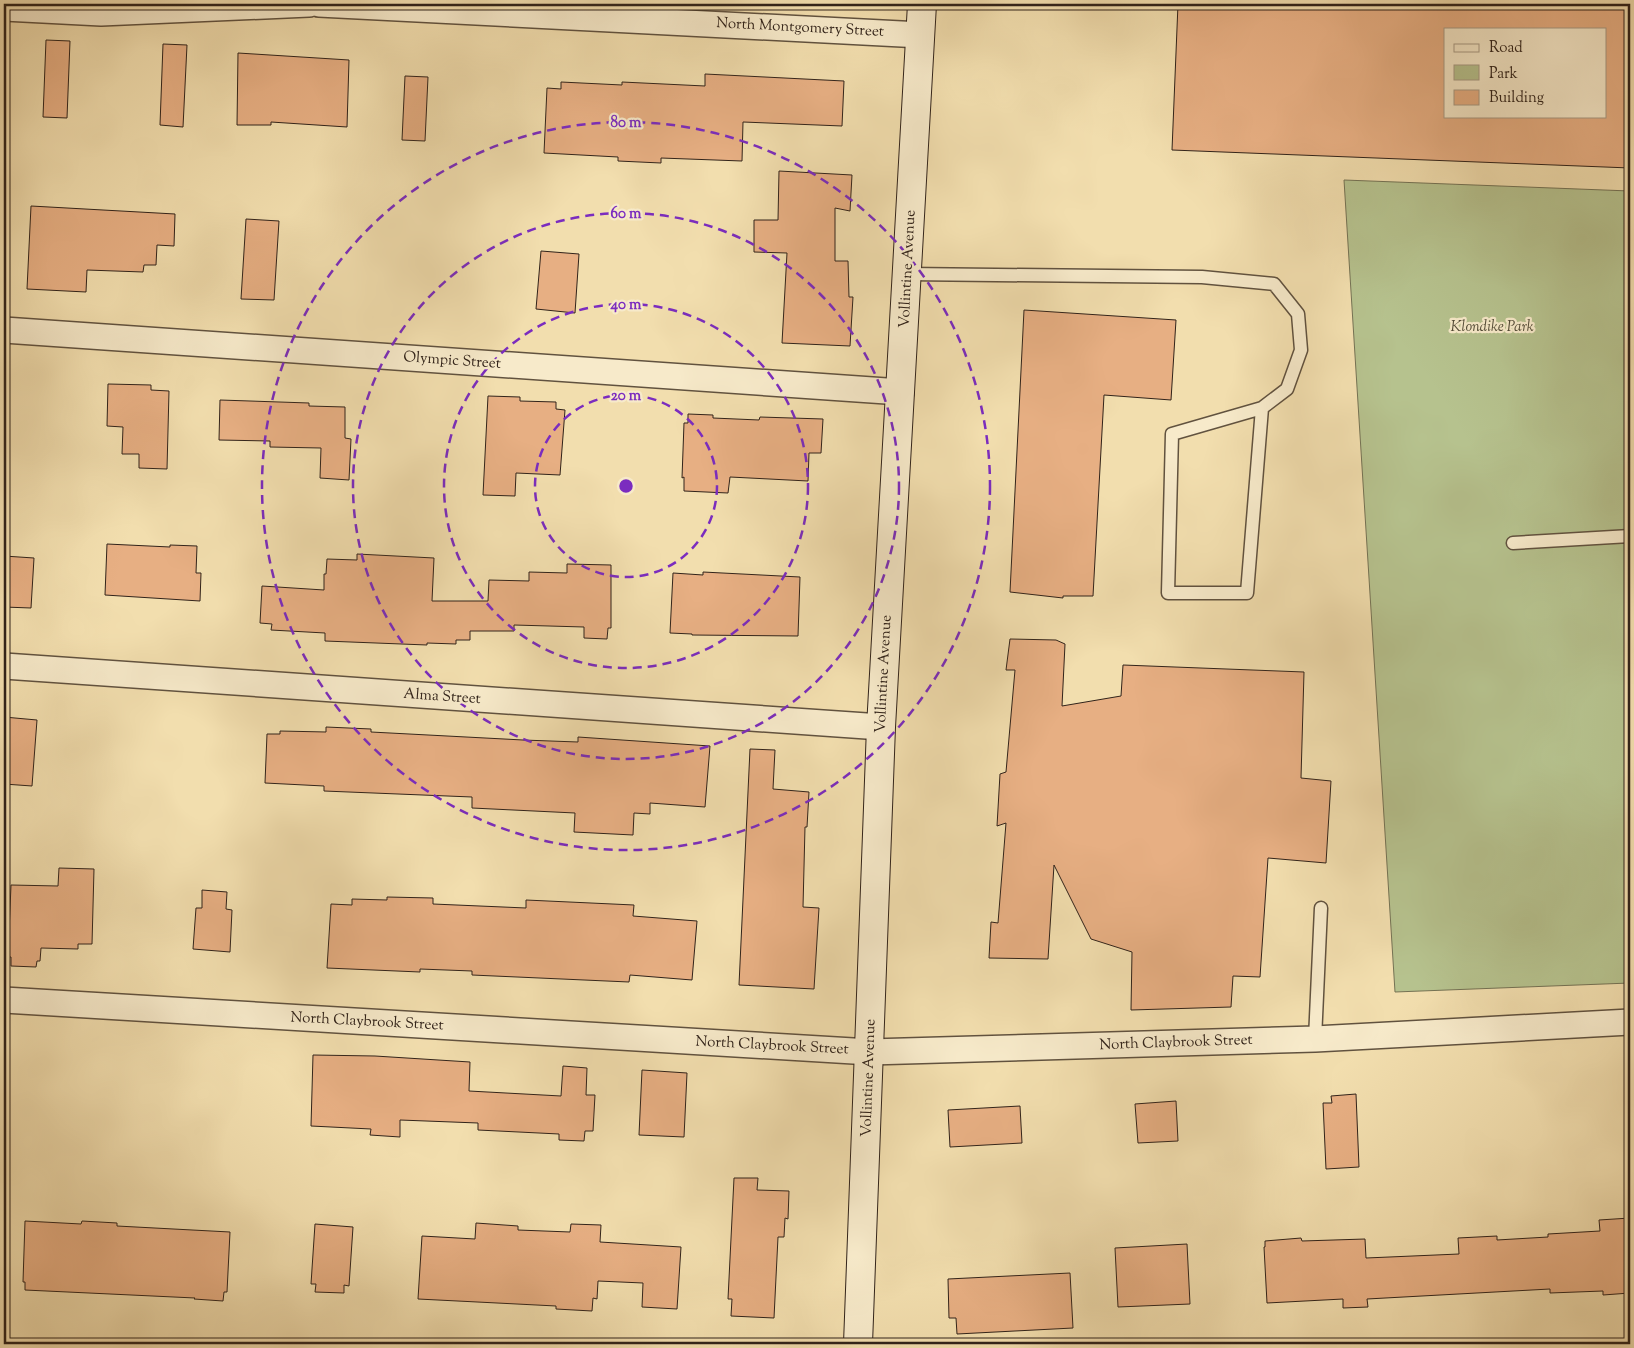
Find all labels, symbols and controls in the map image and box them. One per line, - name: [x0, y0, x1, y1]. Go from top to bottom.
- street label: North Montgomery Street: [716, 13, 884, 43]
- legend: [1444, 28, 1606, 118]
- text: Road: [1489, 38, 1523, 59]
- text: Park: [1489, 64, 1518, 85]
- text: Building: [1489, 88, 1544, 109]
- text: 80 m: [610, 113, 642, 134]
- text: 60 m: [611, 204, 642, 225]
- street label: Vollintine Avenue: [894, 209, 922, 329]
- text: 40 m: [610, 295, 642, 316]
- park label: Klondike Park: [1451, 317, 1534, 338]
- street label: Olympic Street: [402, 347, 502, 375]
- text: 20 m: [611, 386, 642, 407]
- centre of rings: [617, 477, 635, 495]
- street label: Vollintine Avenue: [870, 614, 898, 734]
- street label: Alma Street: [403, 684, 481, 710]
- street label: North Claybrook Street: [290, 1008, 444, 1036]
- street label: Vollintine Avenue: [856, 1018, 882, 1138]
- street label: North Claybrook Street: [1099, 1030, 1253, 1056]
- street label: North Claybrook Street: [695, 1032, 849, 1060]

